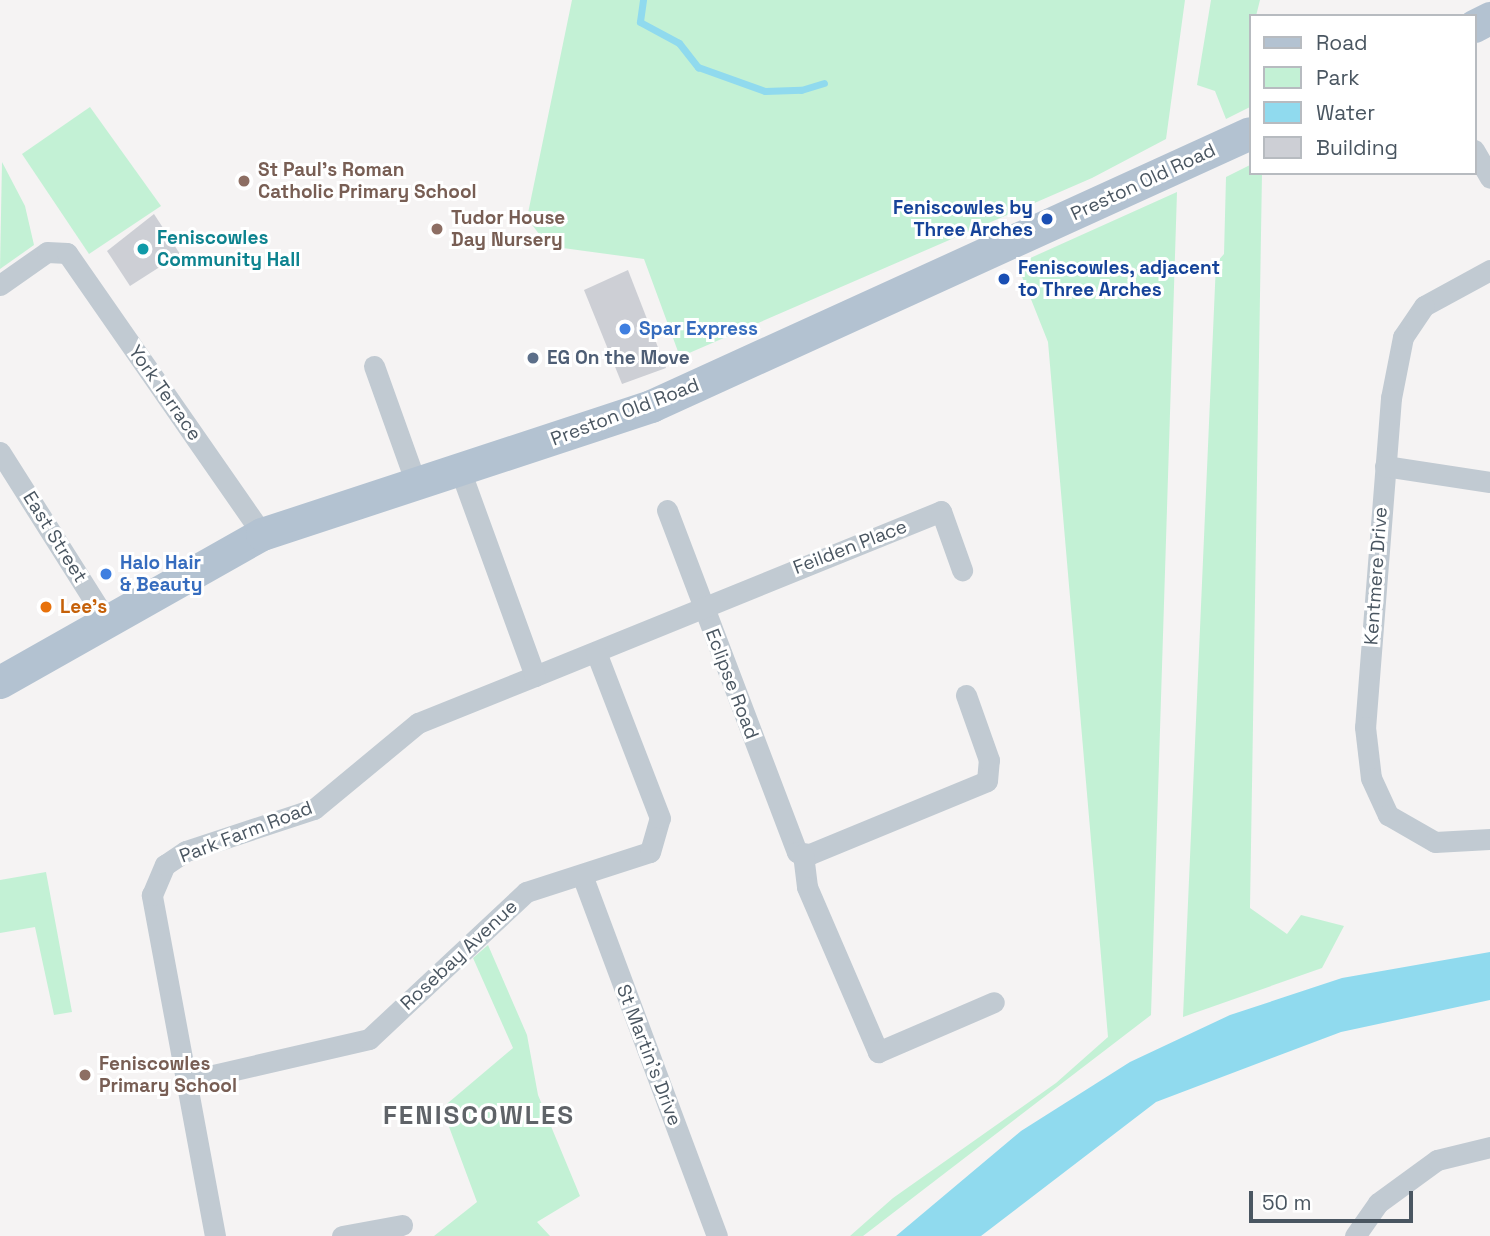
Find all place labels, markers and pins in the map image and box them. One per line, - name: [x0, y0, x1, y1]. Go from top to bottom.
- place label: St Paul's Roman Catholic Primary School: [258, 159, 477, 203]
- marker: St Paul's Roman Catholic Primary School: [236, 173, 252, 189]
- place label: Feniscowles by Three Arches: [893, 197, 1033, 241]
- place label: Tudor House Day Nursery: [451, 207, 565, 251]
- marker: Feniscowles by Three Arches: [1039, 211, 1055, 227]
- marker: Tudor House Day Nursery: [429, 221, 445, 237]
- place label: Feniscowles Community Hall: [157, 227, 300, 271]
- marker: Feniscowles Community Hall: [135, 241, 151, 257]
- place label: Feniscowles, adjacent to Three Arches: [1018, 257, 1221, 301]
- marker: Feniscowles, adjacent to Three Arches: [996, 271, 1012, 287]
- place label: Spar Express: [639, 318, 758, 340]
- marker: Spar Express: [617, 321, 633, 337]
- place label: EG On the Move: [547, 347, 690, 369]
- marker: EG On the Move: [525, 350, 541, 366]
- place label: Halo Hair & Beauty: [120, 552, 202, 596]
- marker: Halo Hair & Beauty: [98, 566, 114, 582]
- place label: Lee's: [60, 596, 107, 618]
- marker: Lee's: [38, 599, 54, 615]
- place label: Feniscowles Primary School: [99, 1053, 237, 1097]
- marker: Feniscowles Primary School: [77, 1067, 93, 1083]

